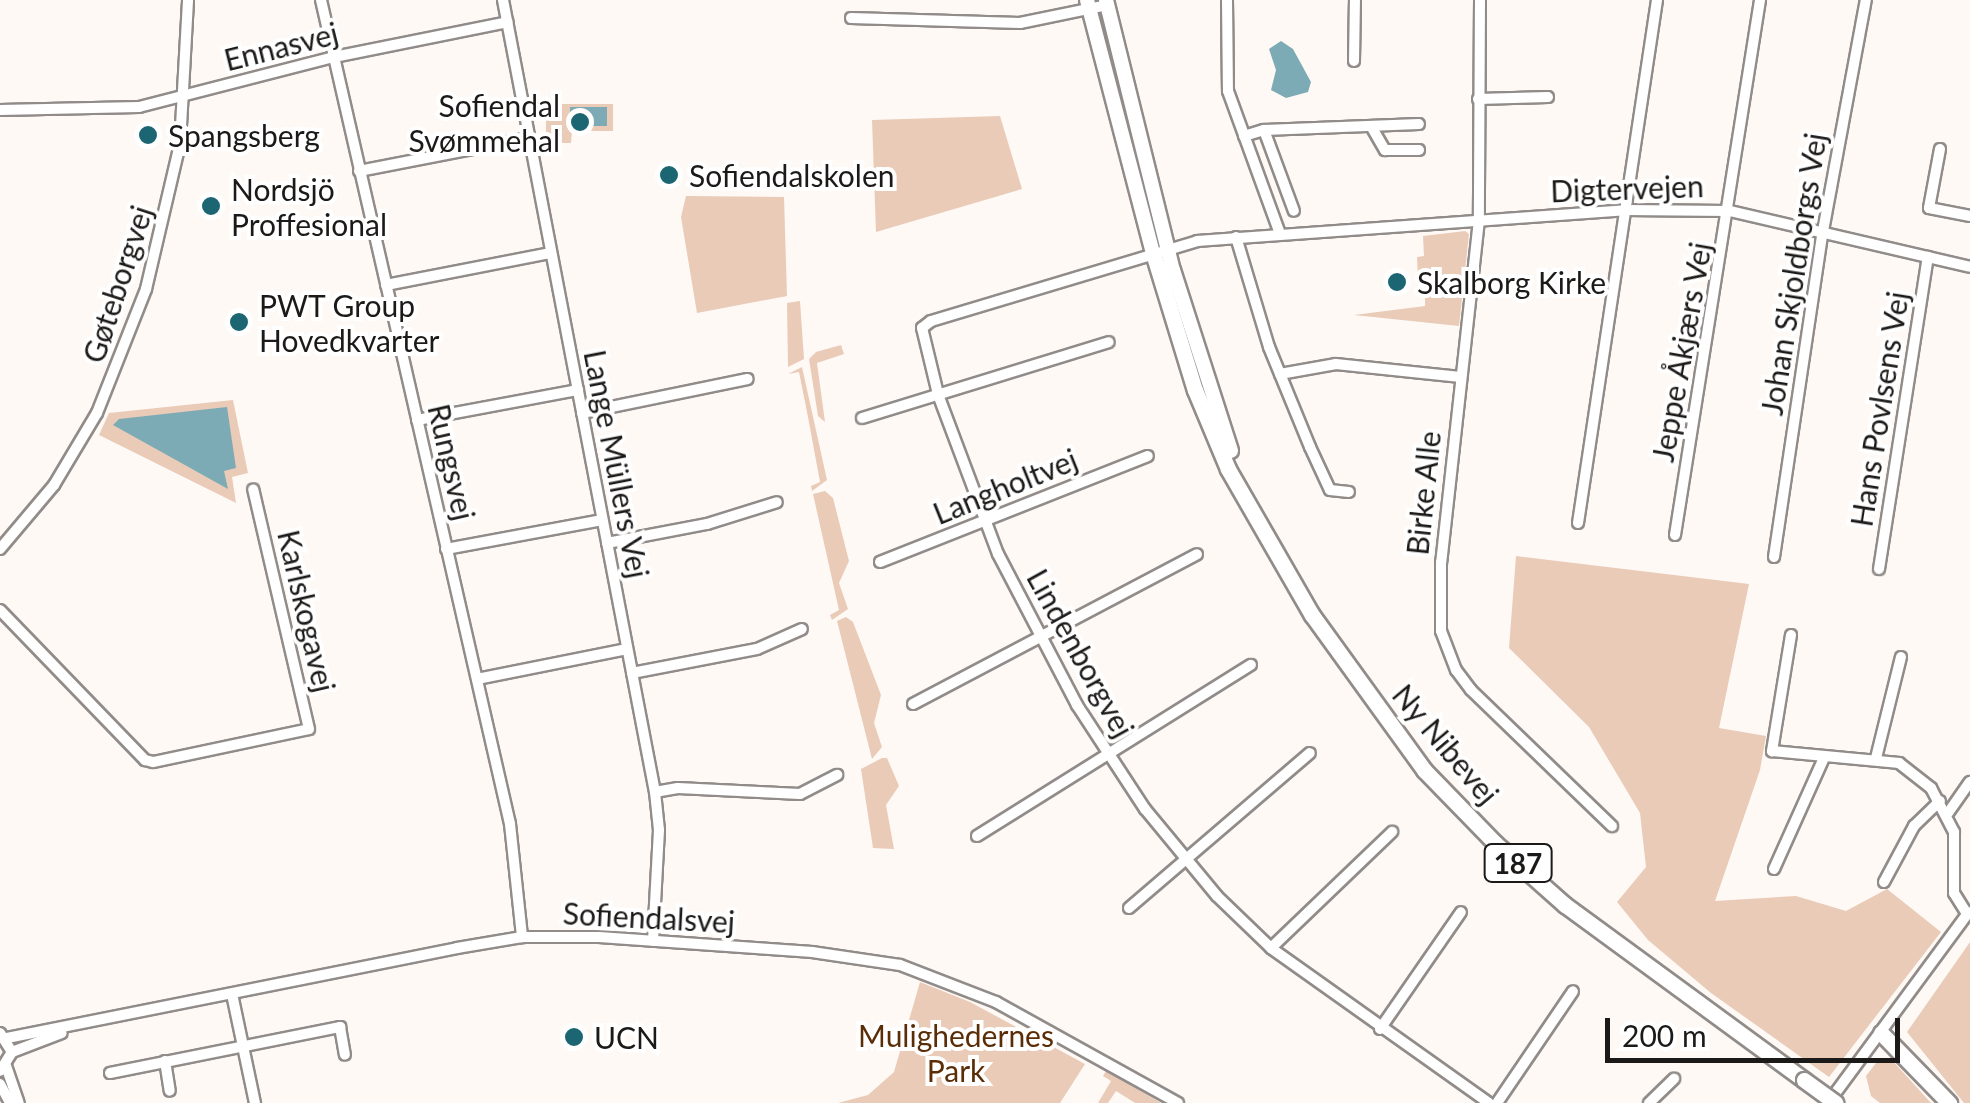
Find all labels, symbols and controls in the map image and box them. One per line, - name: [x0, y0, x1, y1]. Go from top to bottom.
- street label: Ennasvej: [220, 14, 342, 78]
- place label: Sofiendal Svømmehal: [409, 87, 560, 158]
- marker: Sofiendal Svømmehal: [569, 111, 591, 133]
- place label: Spangsberg: [168, 117, 320, 153]
- marker: Spangsberg: [137, 124, 159, 146]
- street label: Johan Skjoldborgs Vej: [1753, 130, 1833, 418]
- place label: Sofiendalskolen: [689, 157, 894, 193]
- marker: Sofiendalskolen: [658, 164, 680, 186]
- street label: Digtervejen: [1550, 167, 1704, 209]
- place label: Nordsjö Proffesional: [231, 171, 387, 242]
- marker: Nordsjö Proffesional: [200, 195, 222, 217]
- street label: Gøteborgvej: [75, 201, 159, 367]
- street label: Jeppe Åkjærs Vej: [1644, 238, 1718, 466]
- place label: Skalborg Kirke: [1417, 264, 1606, 300]
- marker: Skalborg Kirke: [1386, 271, 1408, 293]
- place label: PWT Group Hovedkvarter: [259, 287, 439, 358]
- street label: Hans Povlsens Vej: [1843, 288, 1915, 530]
- marker: PWT Group Hovedkvarter: [228, 311, 250, 333]
- street label: Lange Müllers Vej: [577, 346, 657, 582]
- street label: Rungsvej: [421, 400, 483, 524]
- street label: Birke Alle: [1399, 429, 1447, 557]
- street label: Langholtvej: [928, 441, 1082, 531]
- street label: Karlskogavej: [271, 526, 343, 696]
- street label: Lindenborgvej: [1020, 563, 1142, 743]
- street label: Ny Nibevej: [1385, 677, 1507, 811]
- road number: 187: [1483, 840, 1553, 886]
- street label: Sofiendalsvej: [562, 895, 736, 939]
- scale bar: [1610, 998, 1905, 1060]
- park label: Mulighedernes Park: [858, 1017, 1054, 1088]
- text: 200 m: [1622, 1017, 1707, 1053]
- place label: UCN: [594, 1019, 659, 1055]
- marker: UCN: [563, 1026, 585, 1048]

